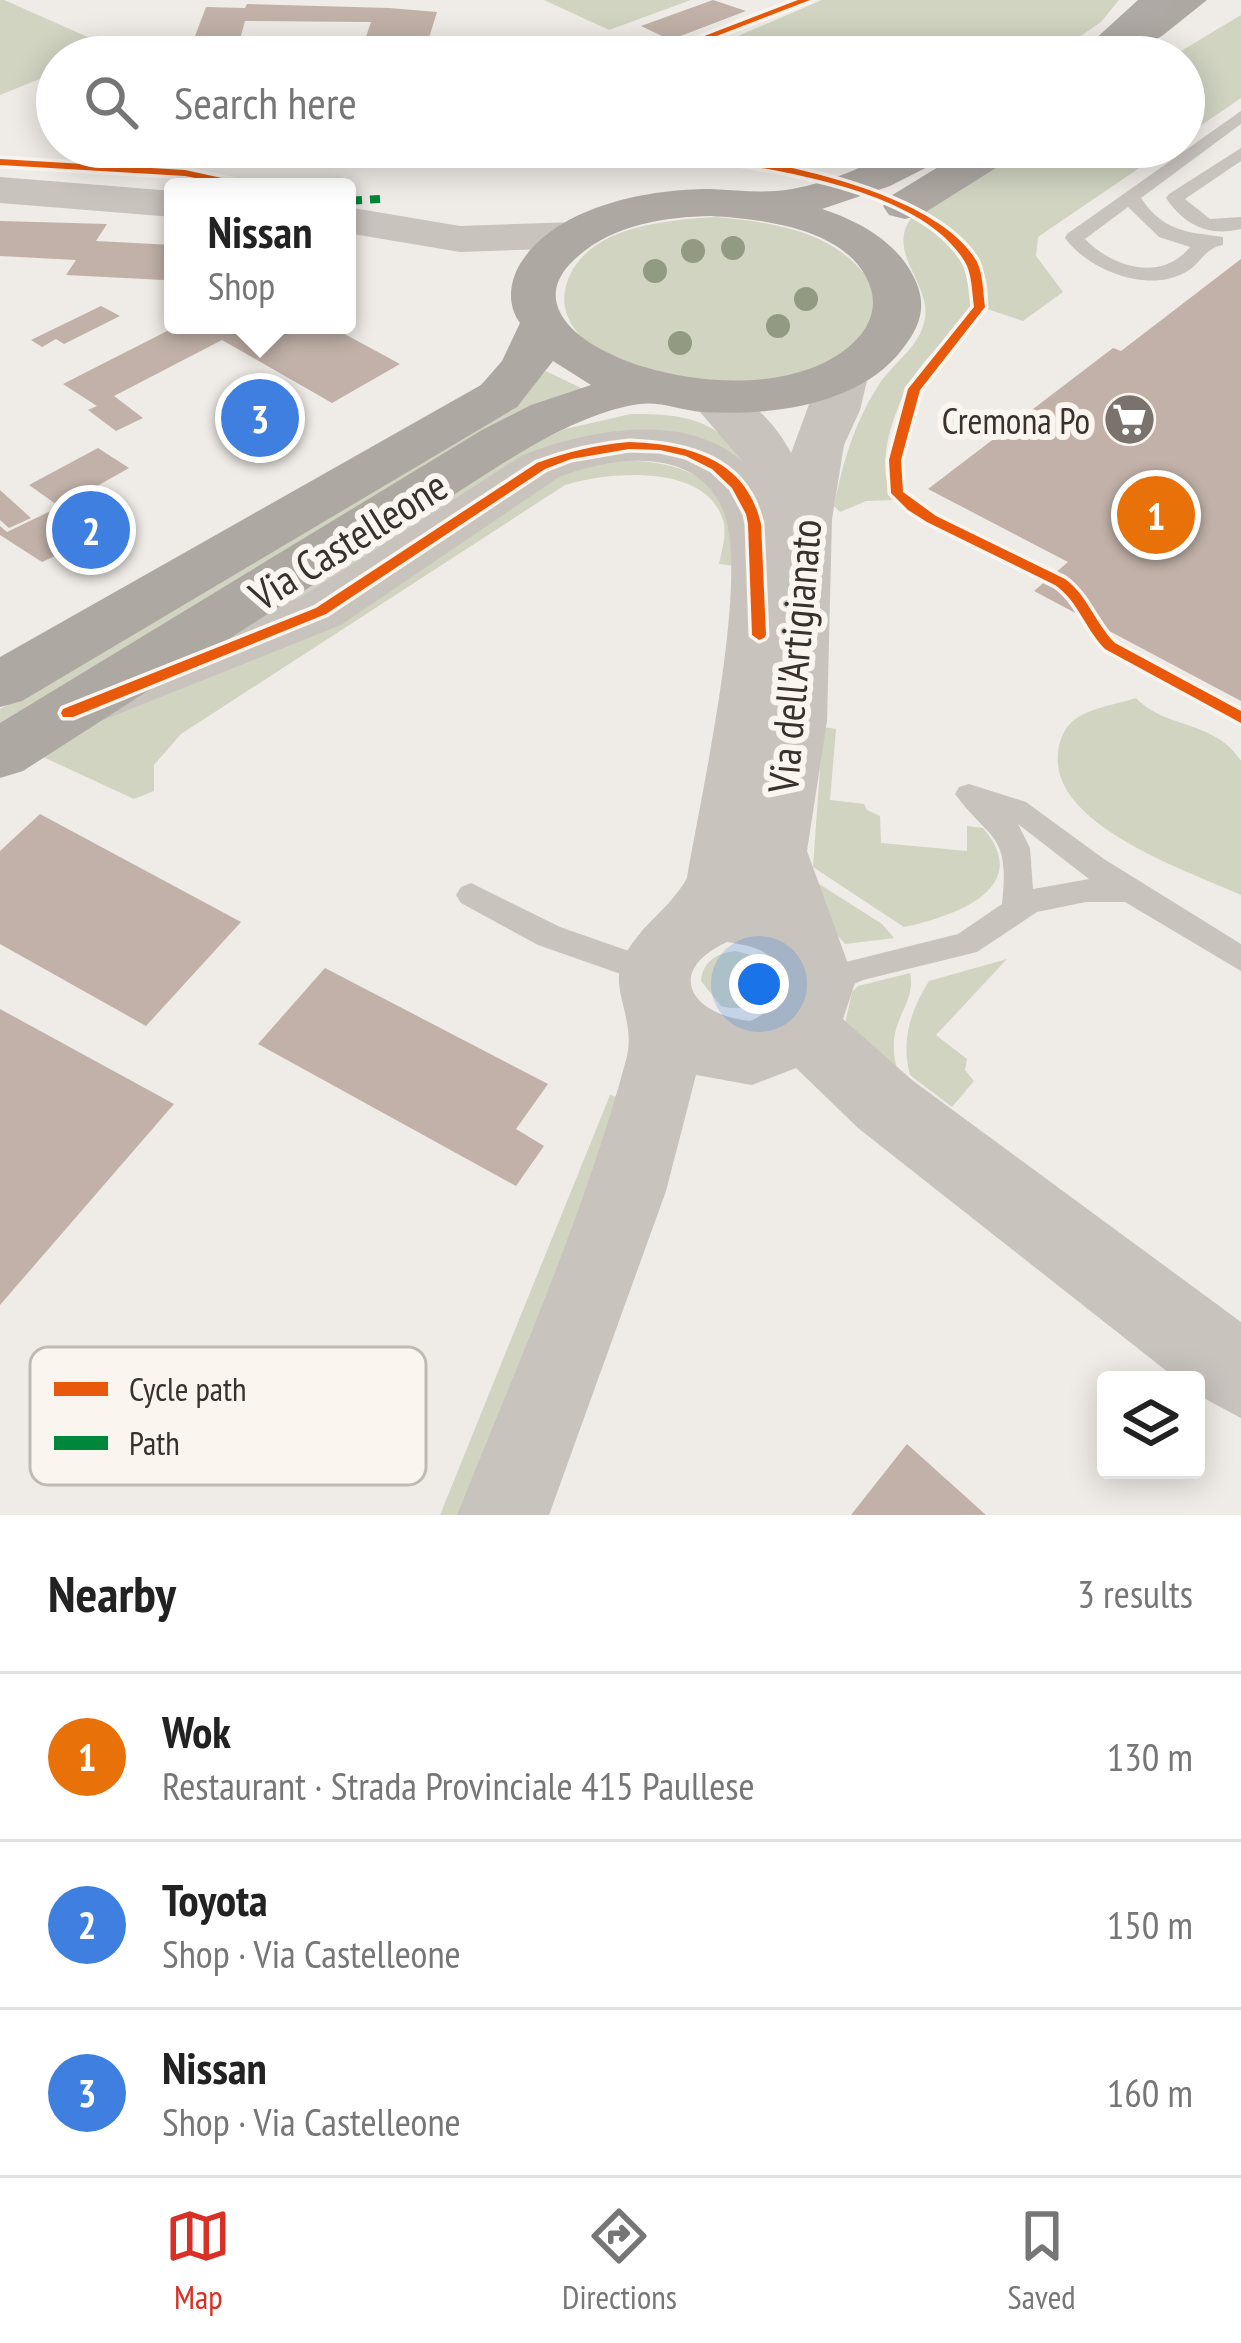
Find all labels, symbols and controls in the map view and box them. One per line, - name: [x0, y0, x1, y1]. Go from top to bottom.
- search box: [36, 36, 1205, 168]
- icon: search: [78, 69, 144, 135]
- text: Search here: [174, 73, 357, 131]
- popup: [164, 178, 356, 334]
- text: Nissan: [208, 202, 312, 260]
- text: Shop: [208, 260, 275, 311]
- pin: 3: [221, 373, 299, 463]
- supermarket icon: Cremona Po: [1101, 392, 1157, 448]
- place label: Cremona Po: [942, 397, 1090, 444]
- street label: Via Castelleone: [238, 458, 457, 623]
- pin: 1: [1117, 470, 1195, 560]
- pin: 2: [52, 485, 130, 575]
- street label: Via dell'Artigianato: [755, 517, 833, 796]
- your location: [729, 954, 789, 1014]
- legend: [30, 1347, 426, 1485]
- text: Cycle path: [129, 1367, 247, 1410]
- map controls: [1097, 1371, 1205, 1479]
- button: layers: [1097, 1371, 1205, 1479]
- text: Path: [129, 1421, 180, 1464]
- text: Nearby: [48, 1560, 176, 1626]
- text: 3 results: [1077, 1568, 1193, 1619]
- text: Wok: [162, 1702, 231, 1760]
- text: 1: [78, 1731, 96, 1782]
- text: 130 m: [1107, 1731, 1193, 1782]
- text: Restaurant · Strada Provinciale 415 Paullese: [162, 1760, 755, 1811]
- text: Toyota: [162, 1870, 268, 1928]
- text: 2: [78, 1899, 96, 1950]
- text: 150 m: [1107, 1899, 1193, 1950]
- text: Shop · Via Castelleone: [162, 1928, 461, 1979]
- text: Nissan: [162, 2038, 267, 2096]
- text: 3: [78, 2067, 96, 2118]
- text: 160 m: [1107, 2067, 1193, 2118]
- text: Shop · Via Castelleone: [162, 2096, 461, 2147]
- tab: Map: [165, 2203, 231, 2318]
- tab: Directions: [562, 2203, 677, 2318]
- tab: Saved: [1008, 2203, 1076, 2318]

